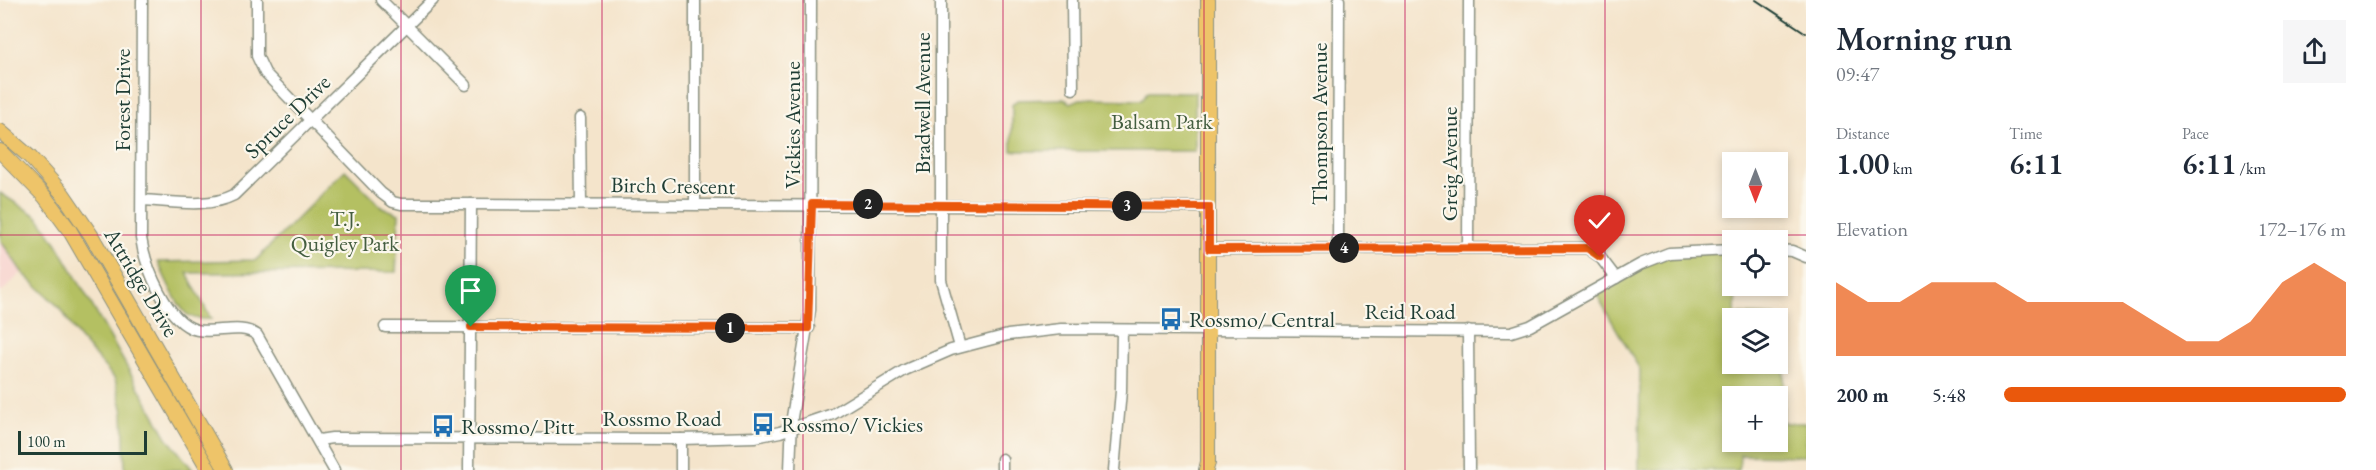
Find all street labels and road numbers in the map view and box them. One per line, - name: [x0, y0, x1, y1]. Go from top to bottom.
- street label: Bradwell Avenue: [908, 32, 937, 174]
- street label: Thompson Avenue: [1305, 42, 1334, 205]
- street label: Forest Drive: [108, 48, 137, 151]
- street label: Vickies Avenue: [778, 61, 807, 189]
- street label: Spruce Drive: [238, 68, 337, 165]
- street label: Greig Avenue: [1435, 106, 1464, 221]
- street label: Birch Crescent: [610, 170, 736, 201]
- street label: Attridge Drive: [97, 221, 186, 343]
- street label: Reid Road: [1364, 297, 1456, 326]
- street label: Rossmo Road: [602, 404, 722, 433]

